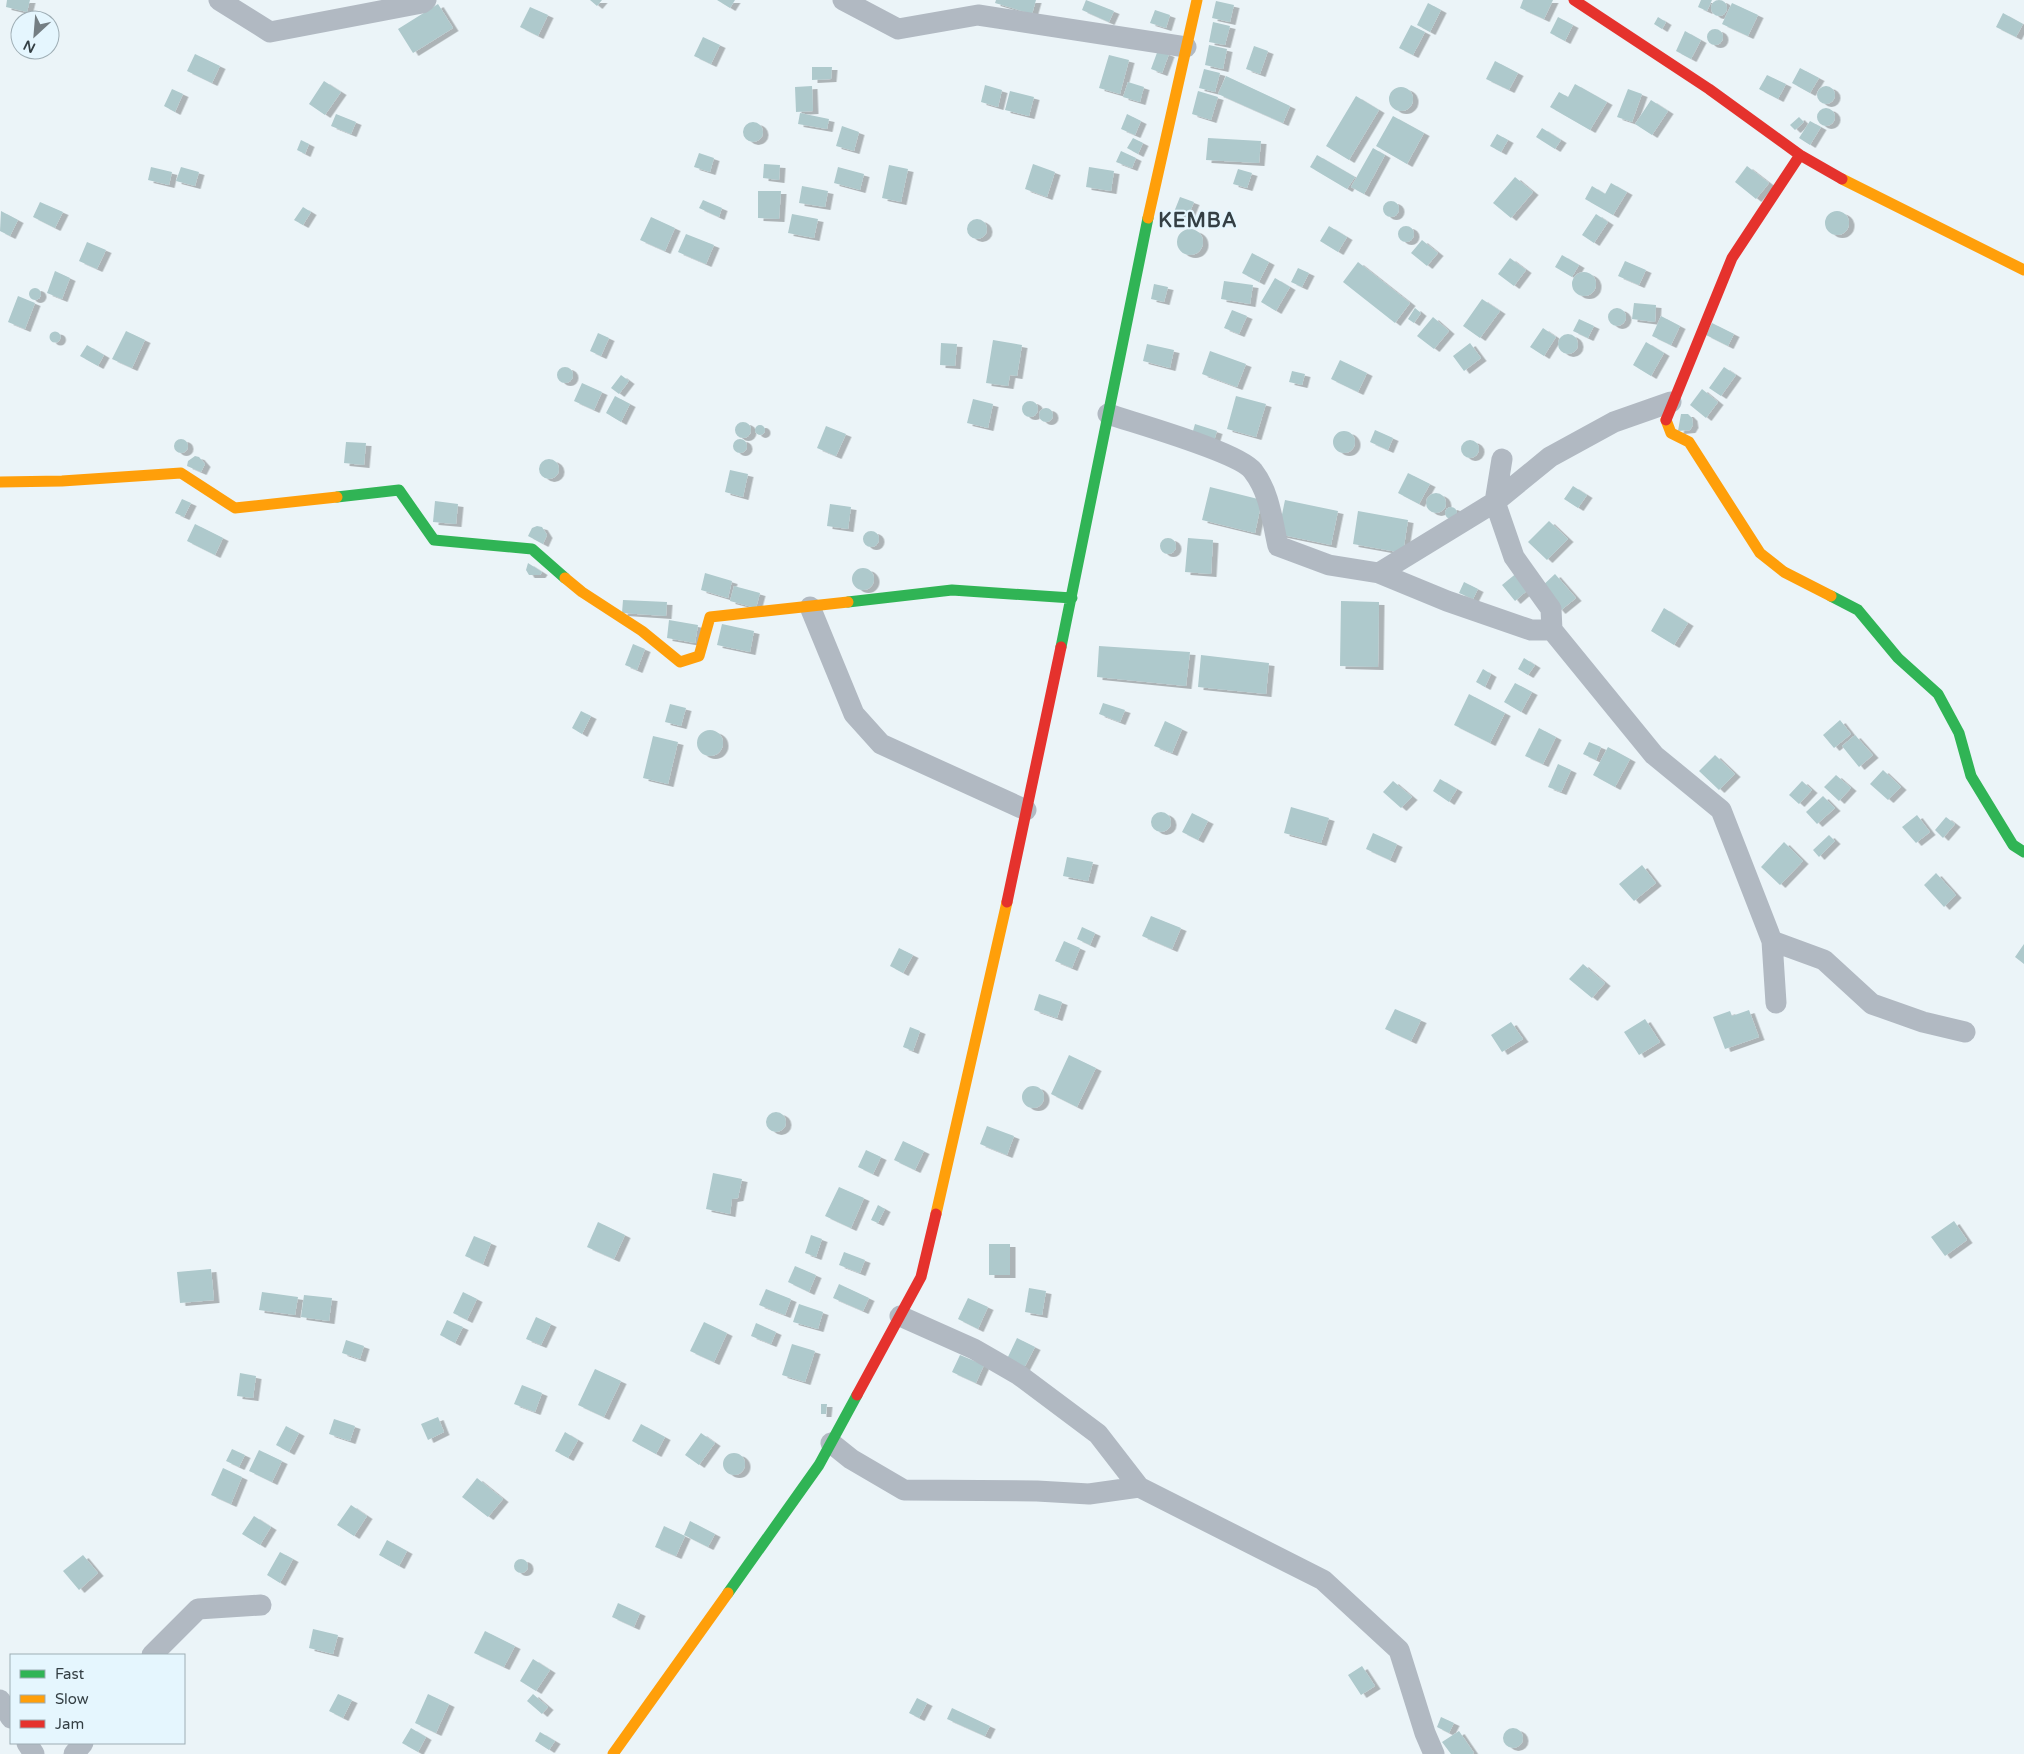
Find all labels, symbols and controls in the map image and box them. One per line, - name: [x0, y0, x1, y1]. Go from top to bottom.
- north arrow: [10, 10, 60, 60]
- text: N: [21, 36, 38, 56]
- district label: KEMBA: [1158, 209, 1238, 233]
- legend: [10, 1654, 185, 1744]
- text: Fast: [55, 1665, 85, 1683]
- text: Slow: [55, 1690, 89, 1708]
- text: Jam: [55, 1715, 84, 1733]

